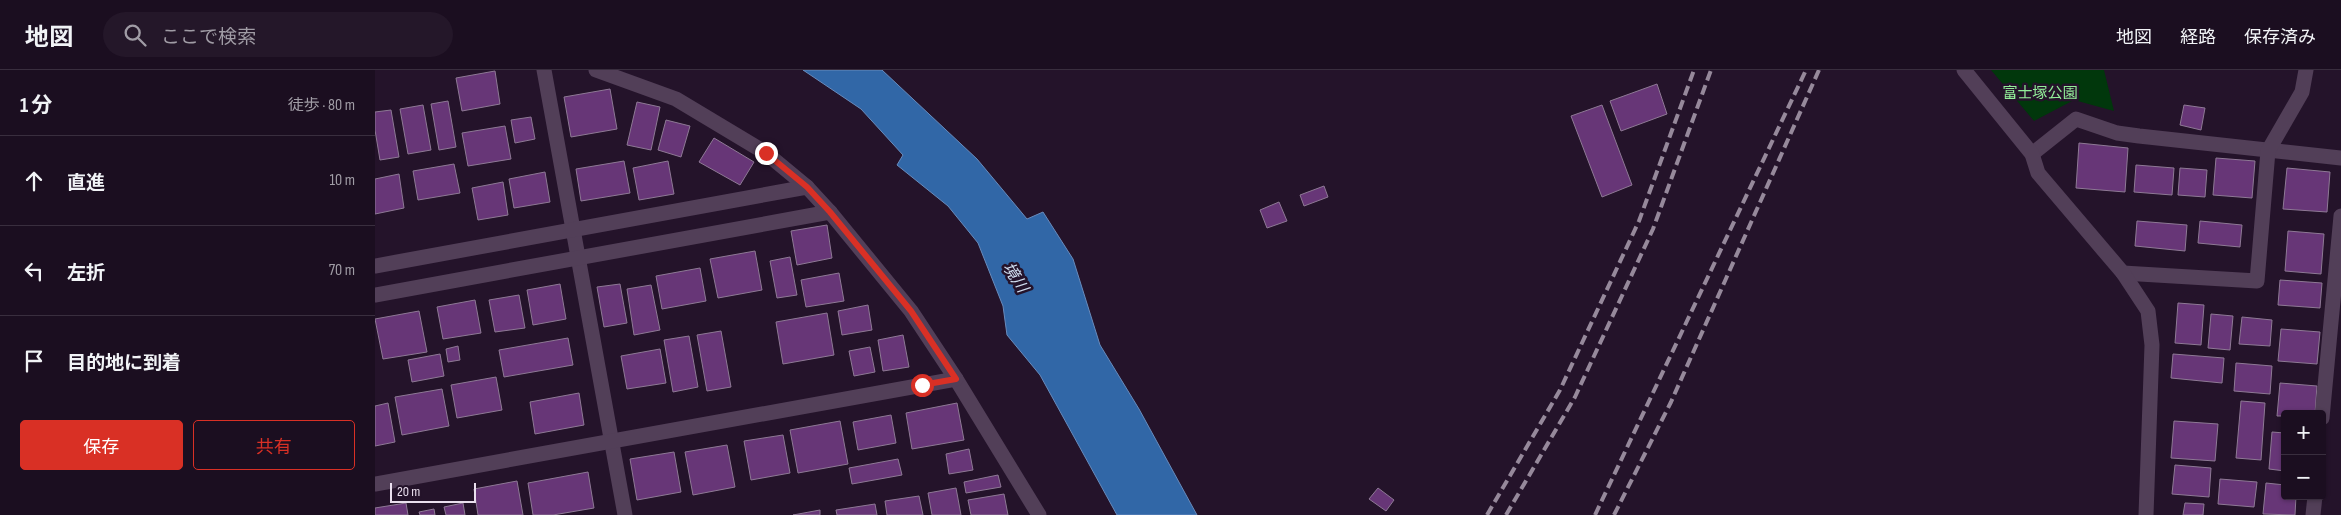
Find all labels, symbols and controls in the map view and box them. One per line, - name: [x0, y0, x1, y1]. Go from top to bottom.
- search box: [103, 12, 453, 57]
- icon: search: [121, 21, 149, 49]
- text: 地図: [25, 23, 73, 52]
- text: ここで検索: [161, 26, 256, 49]
- text: 地図: [2116, 27, 2152, 48]
- text: 経路: [2180, 27, 2216, 48]
- text: 保存済み: [2244, 27, 2316, 48]
- park label: 富士塚公園: [2002, 84, 2078, 103]
- text: 1 分: [20, 93, 53, 118]
- text: 徒歩 · 80 m: [288, 96, 355, 115]
- route end: [755, 142, 778, 165]
- icon: ahead: [20, 167, 48, 195]
- text: 10 m: [329, 171, 355, 190]
- text: 直進: [67, 172, 105, 195]
- icon: left: [20, 257, 48, 285]
- water label: 境川: [998, 259, 1033, 298]
- text: 70 m: [329, 261, 355, 280]
- text: 左折: [67, 262, 105, 285]
- icon: arrive: [20, 347, 48, 375]
- text: 目的地に到着: [67, 352, 181, 375]
- route start: [911, 374, 934, 397]
- map controls: [2281, 410, 2326, 500]
- button: +: [2281, 410, 2326, 455]
- button: 保存: [20, 420, 183, 470]
- button: 共有: [193, 420, 355, 470]
- button: −: [2281, 455, 2326, 500]
- scale bar: [390, 480, 476, 503]
- text: 20 m: [397, 483, 420, 500]

